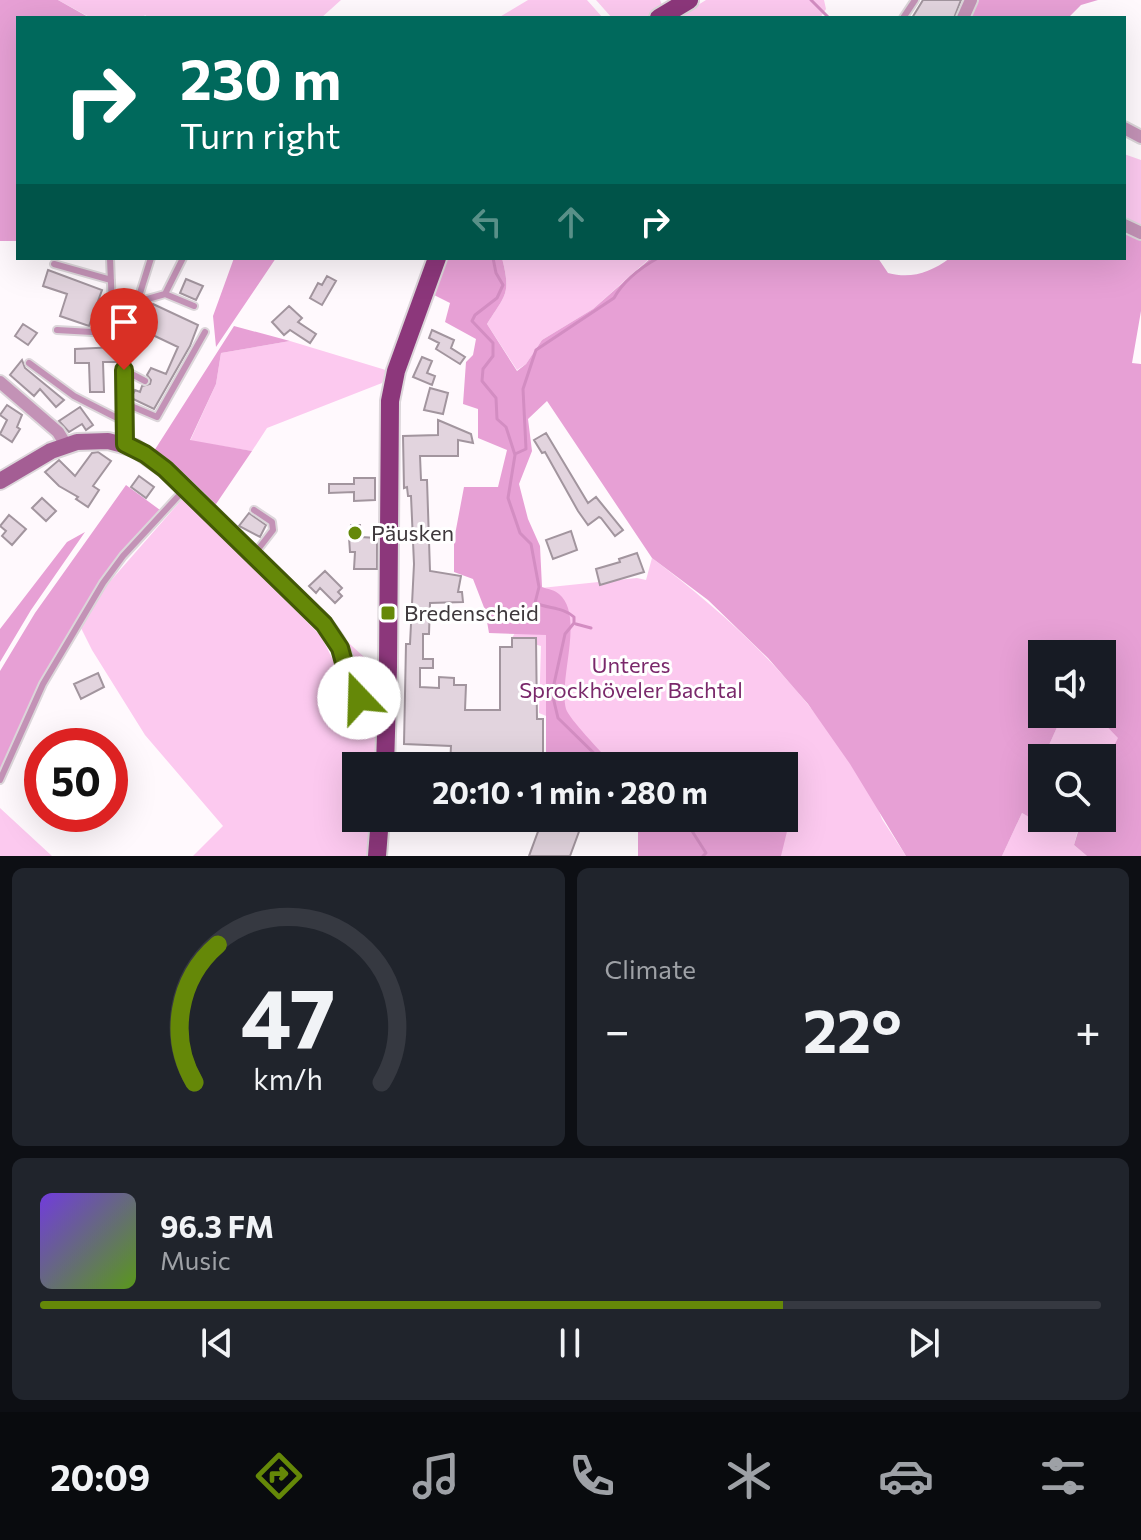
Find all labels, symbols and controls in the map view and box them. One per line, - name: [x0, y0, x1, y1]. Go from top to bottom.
- text: 230 m: [180, 43, 341, 112]
- icon: right: [48, 48, 152, 152]
- text: Turn right: [180, 112, 341, 156]
- icon: left: [465, 200, 509, 244]
- icon: ahead: [549, 200, 593, 244]
- icon: right: [633, 200, 677, 244]
- pin: [90, 288, 158, 370]
- icon: arrive: [102, 300, 146, 344]
- place label: Päusken: [371, 519, 454, 546]
- marker: Päusken: [346, 524, 364, 542]
- place label: Bredenscheid: [404, 599, 539, 626]
- marker: Bredenscheid: [379, 604, 397, 622]
- map controls: [1028, 640, 1116, 832]
- button: sound: [1028, 640, 1116, 728]
- park label: Unteres Sprockhöveler Bachtal: [519, 651, 743, 703]
- position arrow: [317, 656, 401, 740]
- speed limit sign: 50: [24, 728, 128, 832]
- button: search: [1028, 744, 1116, 832]
- text: 20:10 · 1 min · 280 m: [432, 773, 708, 810]
- text: Climate: [605, 953, 696, 984]
- text: 47: [241, 964, 336, 1066]
- text: 22°: [803, 992, 902, 1065]
- text: −: [605, 1002, 630, 1056]
- text: +: [1075, 1002, 1101, 1056]
- text: km/h: [253, 1061, 323, 1096]
- text: 96.3 FM: [160, 1207, 274, 1244]
- text: Music: [160, 1244, 231, 1275]
- icon: previous: [195, 1321, 239, 1365]
- icon: pause: [548, 1321, 592, 1365]
- icon: next: [902, 1321, 946, 1365]
- icon: directions: [251, 1448, 307, 1504]
- icon: music: [408, 1448, 464, 1504]
- icon: phone: [564, 1448, 620, 1504]
- icon: climate: [721, 1448, 777, 1504]
- icon: car: [878, 1448, 934, 1504]
- icon: filters: [1035, 1448, 1091, 1504]
- text: 20:09: [50, 1454, 150, 1498]

